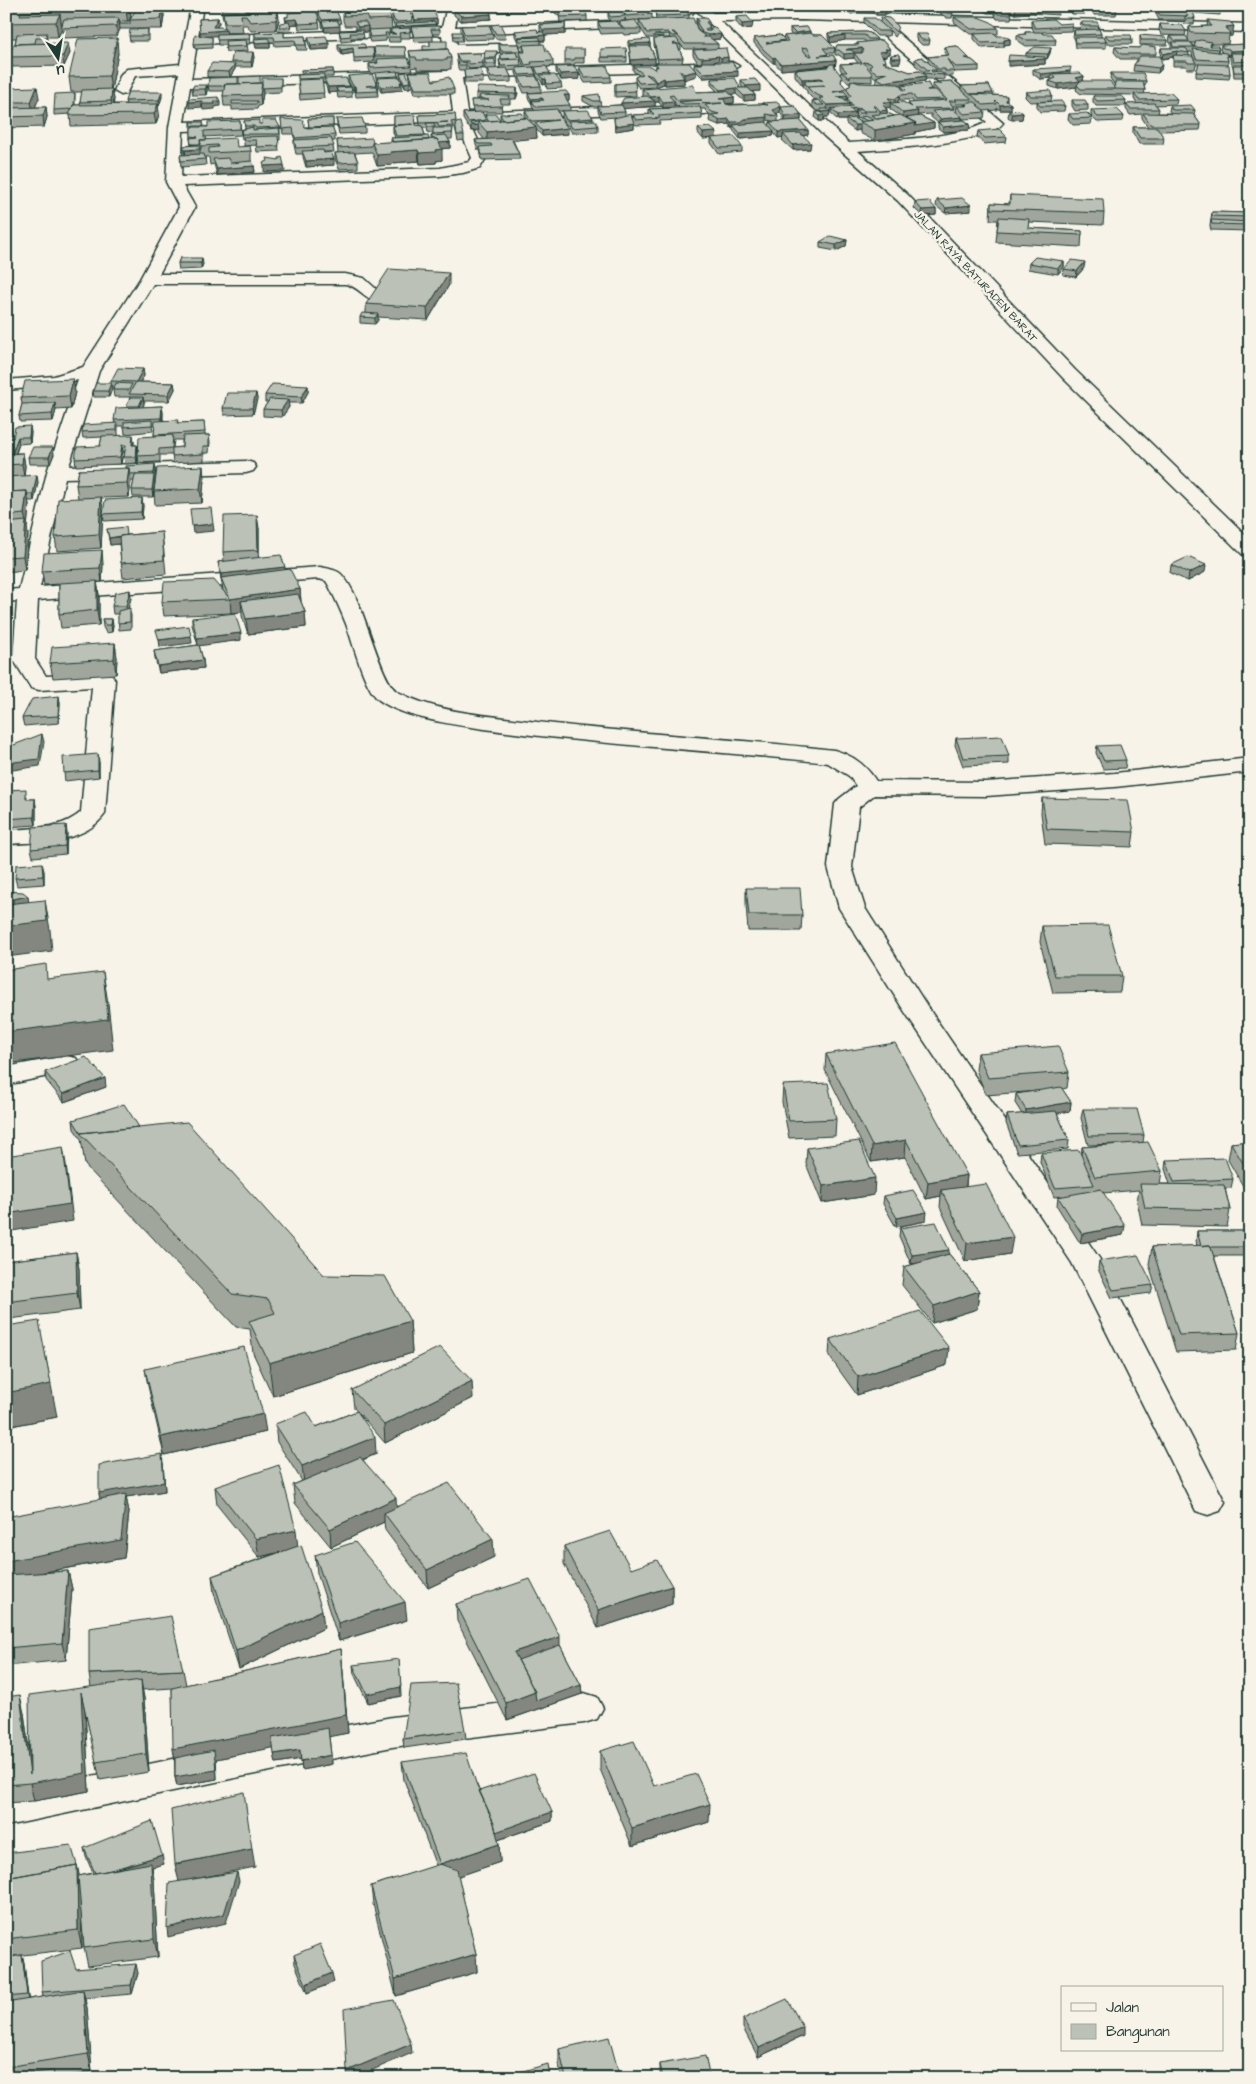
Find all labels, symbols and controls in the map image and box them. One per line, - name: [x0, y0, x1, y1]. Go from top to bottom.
- north arrow: [32, 32, 82, 82]
- text: U: [54, 59, 66, 80]
- street label: JALAN RAYA BATURADEN BARAT: [910, 207, 1041, 346]
- legend: [1061, 1986, 1224, 2052]
- text: Jalan: [1106, 1997, 1140, 2018]
- text: Bangunan: [1106, 2021, 1170, 2043]

